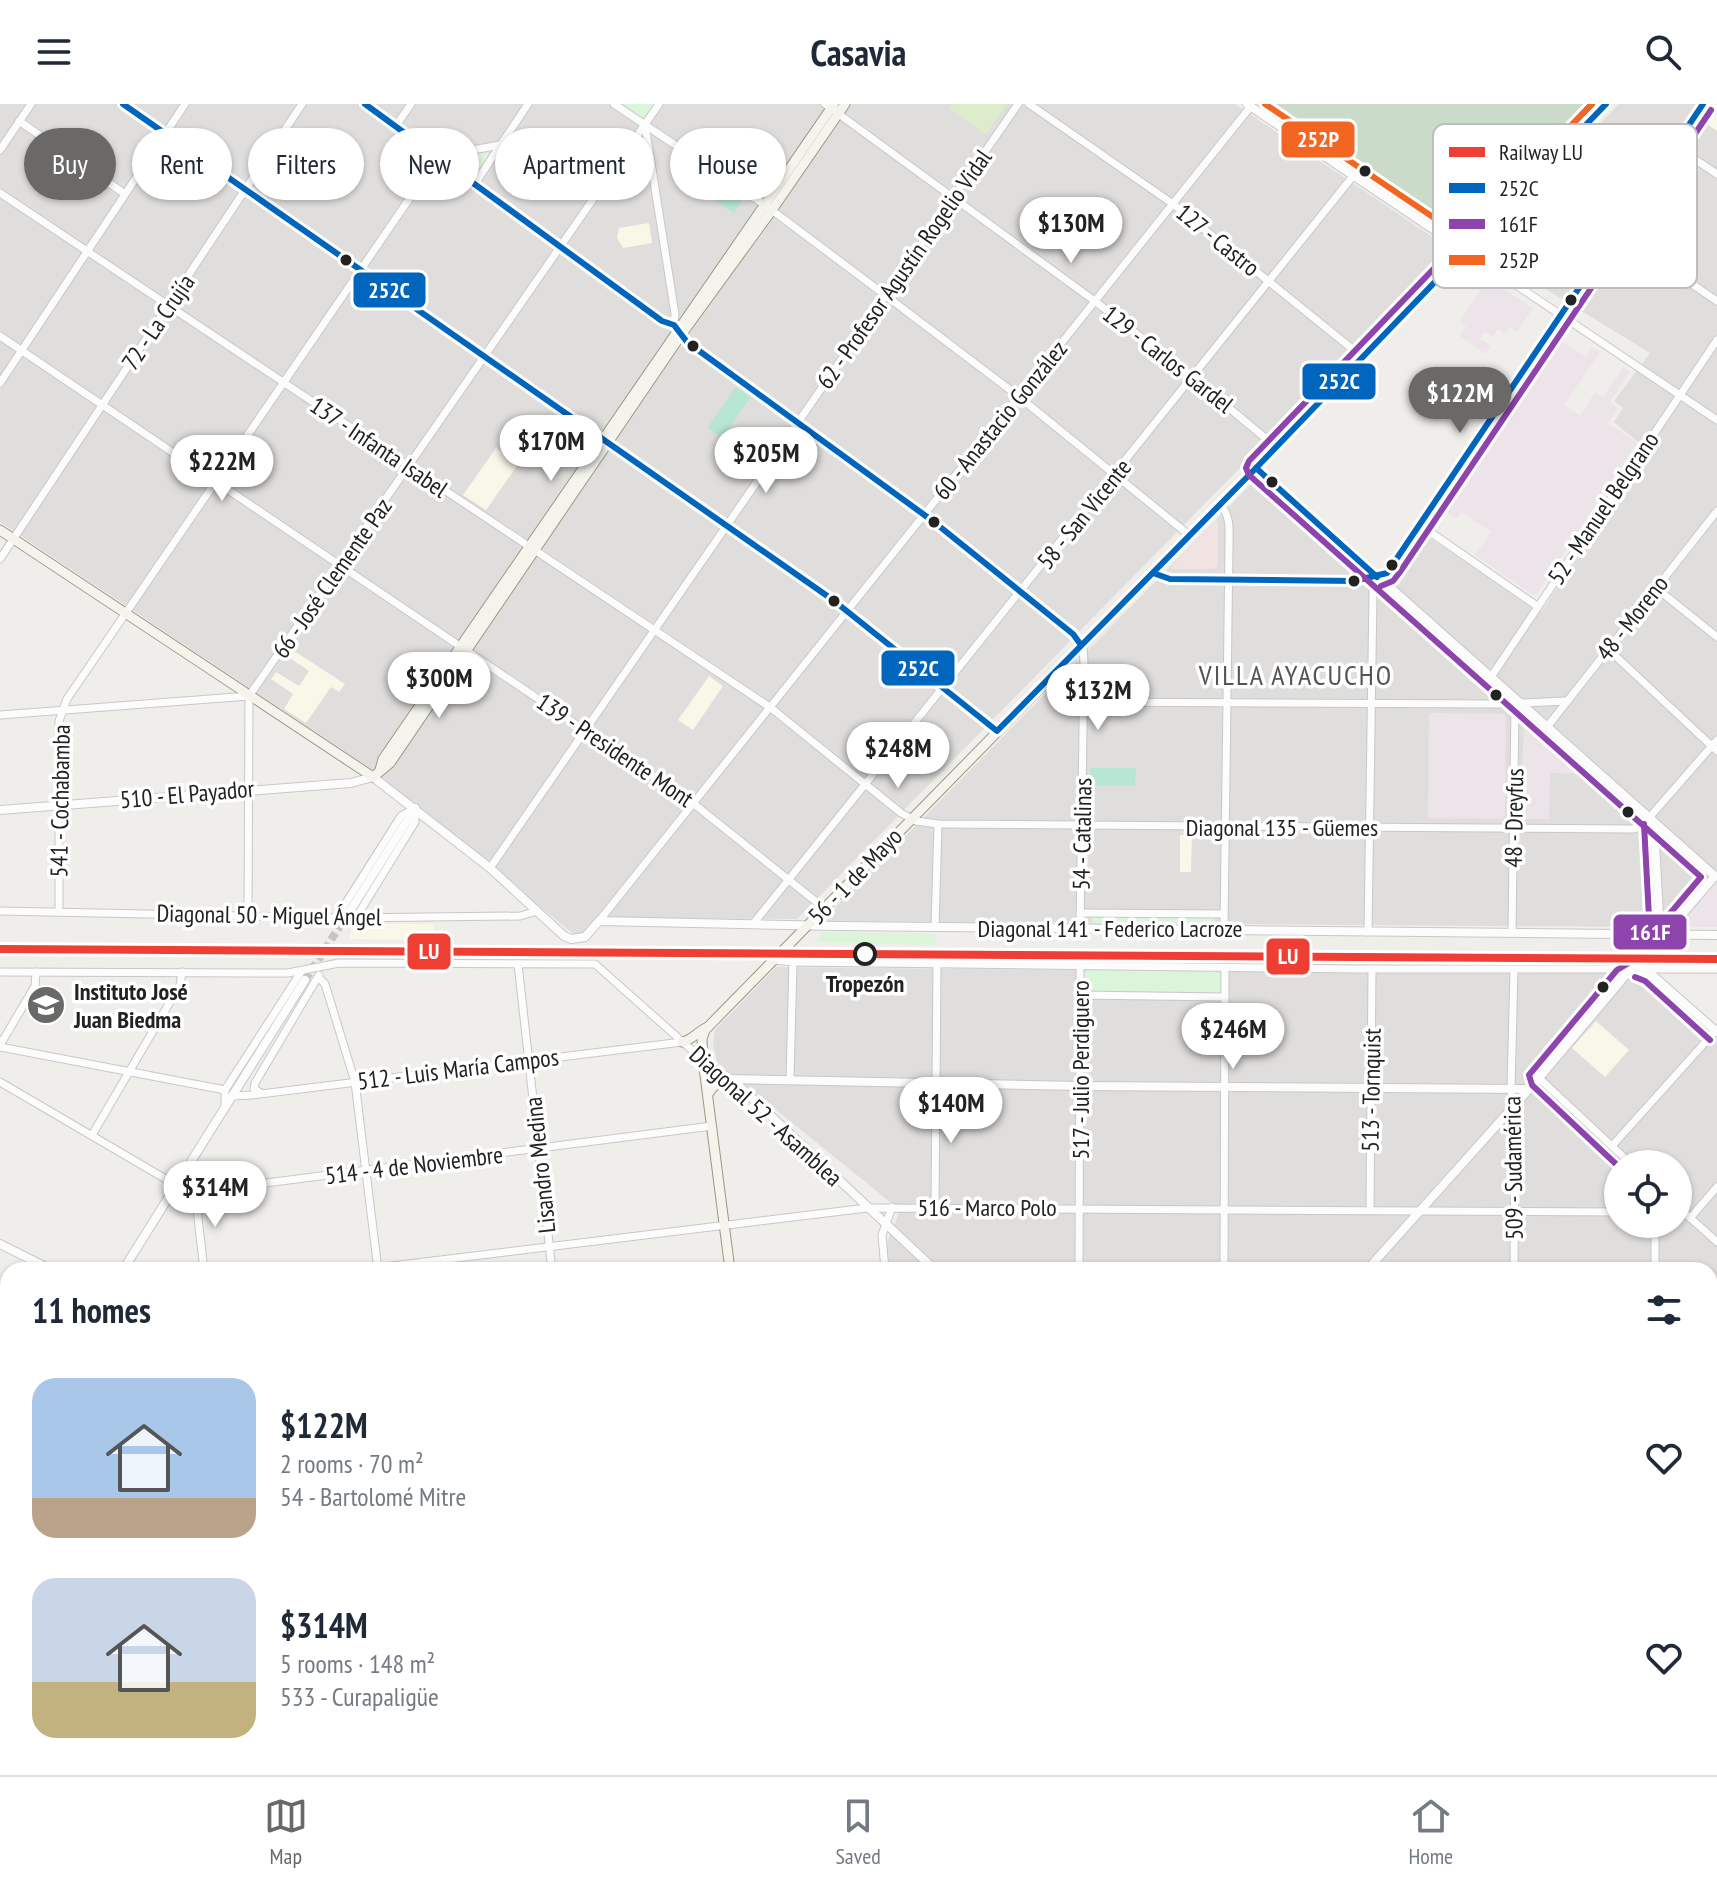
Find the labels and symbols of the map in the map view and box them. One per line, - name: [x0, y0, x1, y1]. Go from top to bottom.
- line badge: 252P: [1280, 120, 1356, 159]
- legend: [1433, 124, 1697, 288]
- text: 252P: [1297, 125, 1340, 153]
- text: Railway LU: [1499, 138, 1583, 166]
- street label: 62 - Profesor Agustín Rogelio Vidal: [809, 143, 999, 395]
- unlabelled marker: [1357, 163, 1373, 179]
- text: 252C: [1499, 174, 1539, 202]
- pin: $130M: [1015, 197, 1127, 265]
- street label: 127 - Castro: [1170, 197, 1266, 283]
- text: 161F: [1499, 210, 1538, 238]
- text: 252P: [1499, 246, 1539, 274]
- unlabelled marker: [338, 252, 354, 268]
- street label: 72 - La Crujía: [115, 268, 201, 376]
- line badge: 252C: [352, 271, 427, 309]
- text: 252C: [368, 276, 410, 304]
- unlabelled marker: [1563, 292, 1579, 308]
- street label: 129 - Carlos Gardel: [1096, 298, 1240, 420]
- street label: 60 - Anastacio González: [926, 334, 1074, 506]
- unlabelled marker: [685, 338, 701, 354]
- line badge: 252C: [1301, 362, 1377, 401]
- text: 252C: [1318, 367, 1360, 395]
- pin: $122M: [1404, 367, 1516, 435]
- street label: 137 - Infanta Isabel: [304, 390, 454, 505]
- pin: $170M: [495, 415, 607, 483]
- street label: 52 - Manuel Belgrano: [1540, 426, 1666, 590]
- pin: $205M: [710, 427, 822, 495]
- pin: $222M: [166, 435, 278, 503]
- street label: 58 - San Vicente: [1030, 453, 1138, 575]
- unlabelled marker: [1264, 474, 1280, 490]
- street label: 66 - José Clemente Paz: [265, 492, 399, 664]
- unlabelled marker: [926, 514, 942, 530]
- unlabelled marker: [1384, 557, 1400, 573]
- street label: 48 - Moreno: [1589, 569, 1675, 667]
- unlabelled marker: [1346, 573, 1362, 589]
- unlabelled marker: [826, 593, 842, 609]
- line badge: 252C: [880, 649, 956, 687]
- pin: $300M: [383, 652, 495, 720]
- text: 252C: [897, 654, 939, 682]
- district label: VILLA AYACUCHO: [1198, 656, 1393, 693]
- pin: $132M: [1042, 664, 1154, 732]
- street label: 139 - Presidente Mont: [531, 686, 700, 814]
- unlabelled marker: [1488, 687, 1504, 703]
- pin: $248M: [842, 722, 954, 790]
- street label: 541 - Cochabamba: [43, 724, 77, 878]
- street label: 48 - Dreyfus: [1498, 768, 1530, 868]
- street label: 510 - El Payador: [119, 773, 256, 815]
- street label: 54 - Catalinas: [1066, 778, 1098, 890]
- unlabelled marker: [1620, 804, 1636, 820]
- street label: Diagonal 135 - Güemes: [1186, 812, 1378, 843]
- street label: 56 - 1 de Mayo: [801, 821, 909, 931]
- street label: Diagonal 50 - Miguel Ángel: [156, 898, 382, 932]
- street label: Diagonal 141 - Federico Lacroze: [978, 913, 1242, 944]
- line badge: 161F: [1612, 913, 1688, 951]
- text: 161F: [1630, 918, 1670, 946]
- line badge: LU: [406, 932, 452, 971]
- text: LU: [419, 937, 439, 965]
- line badge: LU: [1265, 937, 1311, 976]
- text: LU: [1278, 942, 1298, 970]
- marker: Tropezón: [854, 943, 876, 965]
- place label: Tropezón: [826, 968, 904, 999]
- place label: Instituto José Juan Biedma: [73, 976, 188, 1035]
- unlabelled marker: [1595, 979, 1611, 995]
- street label: 517 - Julio Perdiguero: [1065, 980, 1096, 1160]
- school or university icon: Instituto José Juan Biedma: [25, 984, 67, 1026]
- pin: $246M: [1177, 1003, 1289, 1071]
- street label: 513 - Tornquist: [1354, 1028, 1388, 1152]
- street label: Diagonal 52 - Asamblea: [683, 1039, 849, 1193]
- street label: 512 - Luis María Campos: [356, 1041, 560, 1097]
- pin: $140M: [895, 1077, 1007, 1145]
- street label: Lisandro Medina: [517, 1095, 563, 1235]
- street label: 509 - Sudamérica: [1496, 1096, 1530, 1240]
- street label: 514 - 4 de Noviembre: [323, 1139, 505, 1191]
- pin: $314M: [159, 1161, 271, 1229]
- street label: 516 - Marco Polo: [917, 1192, 1057, 1223]

